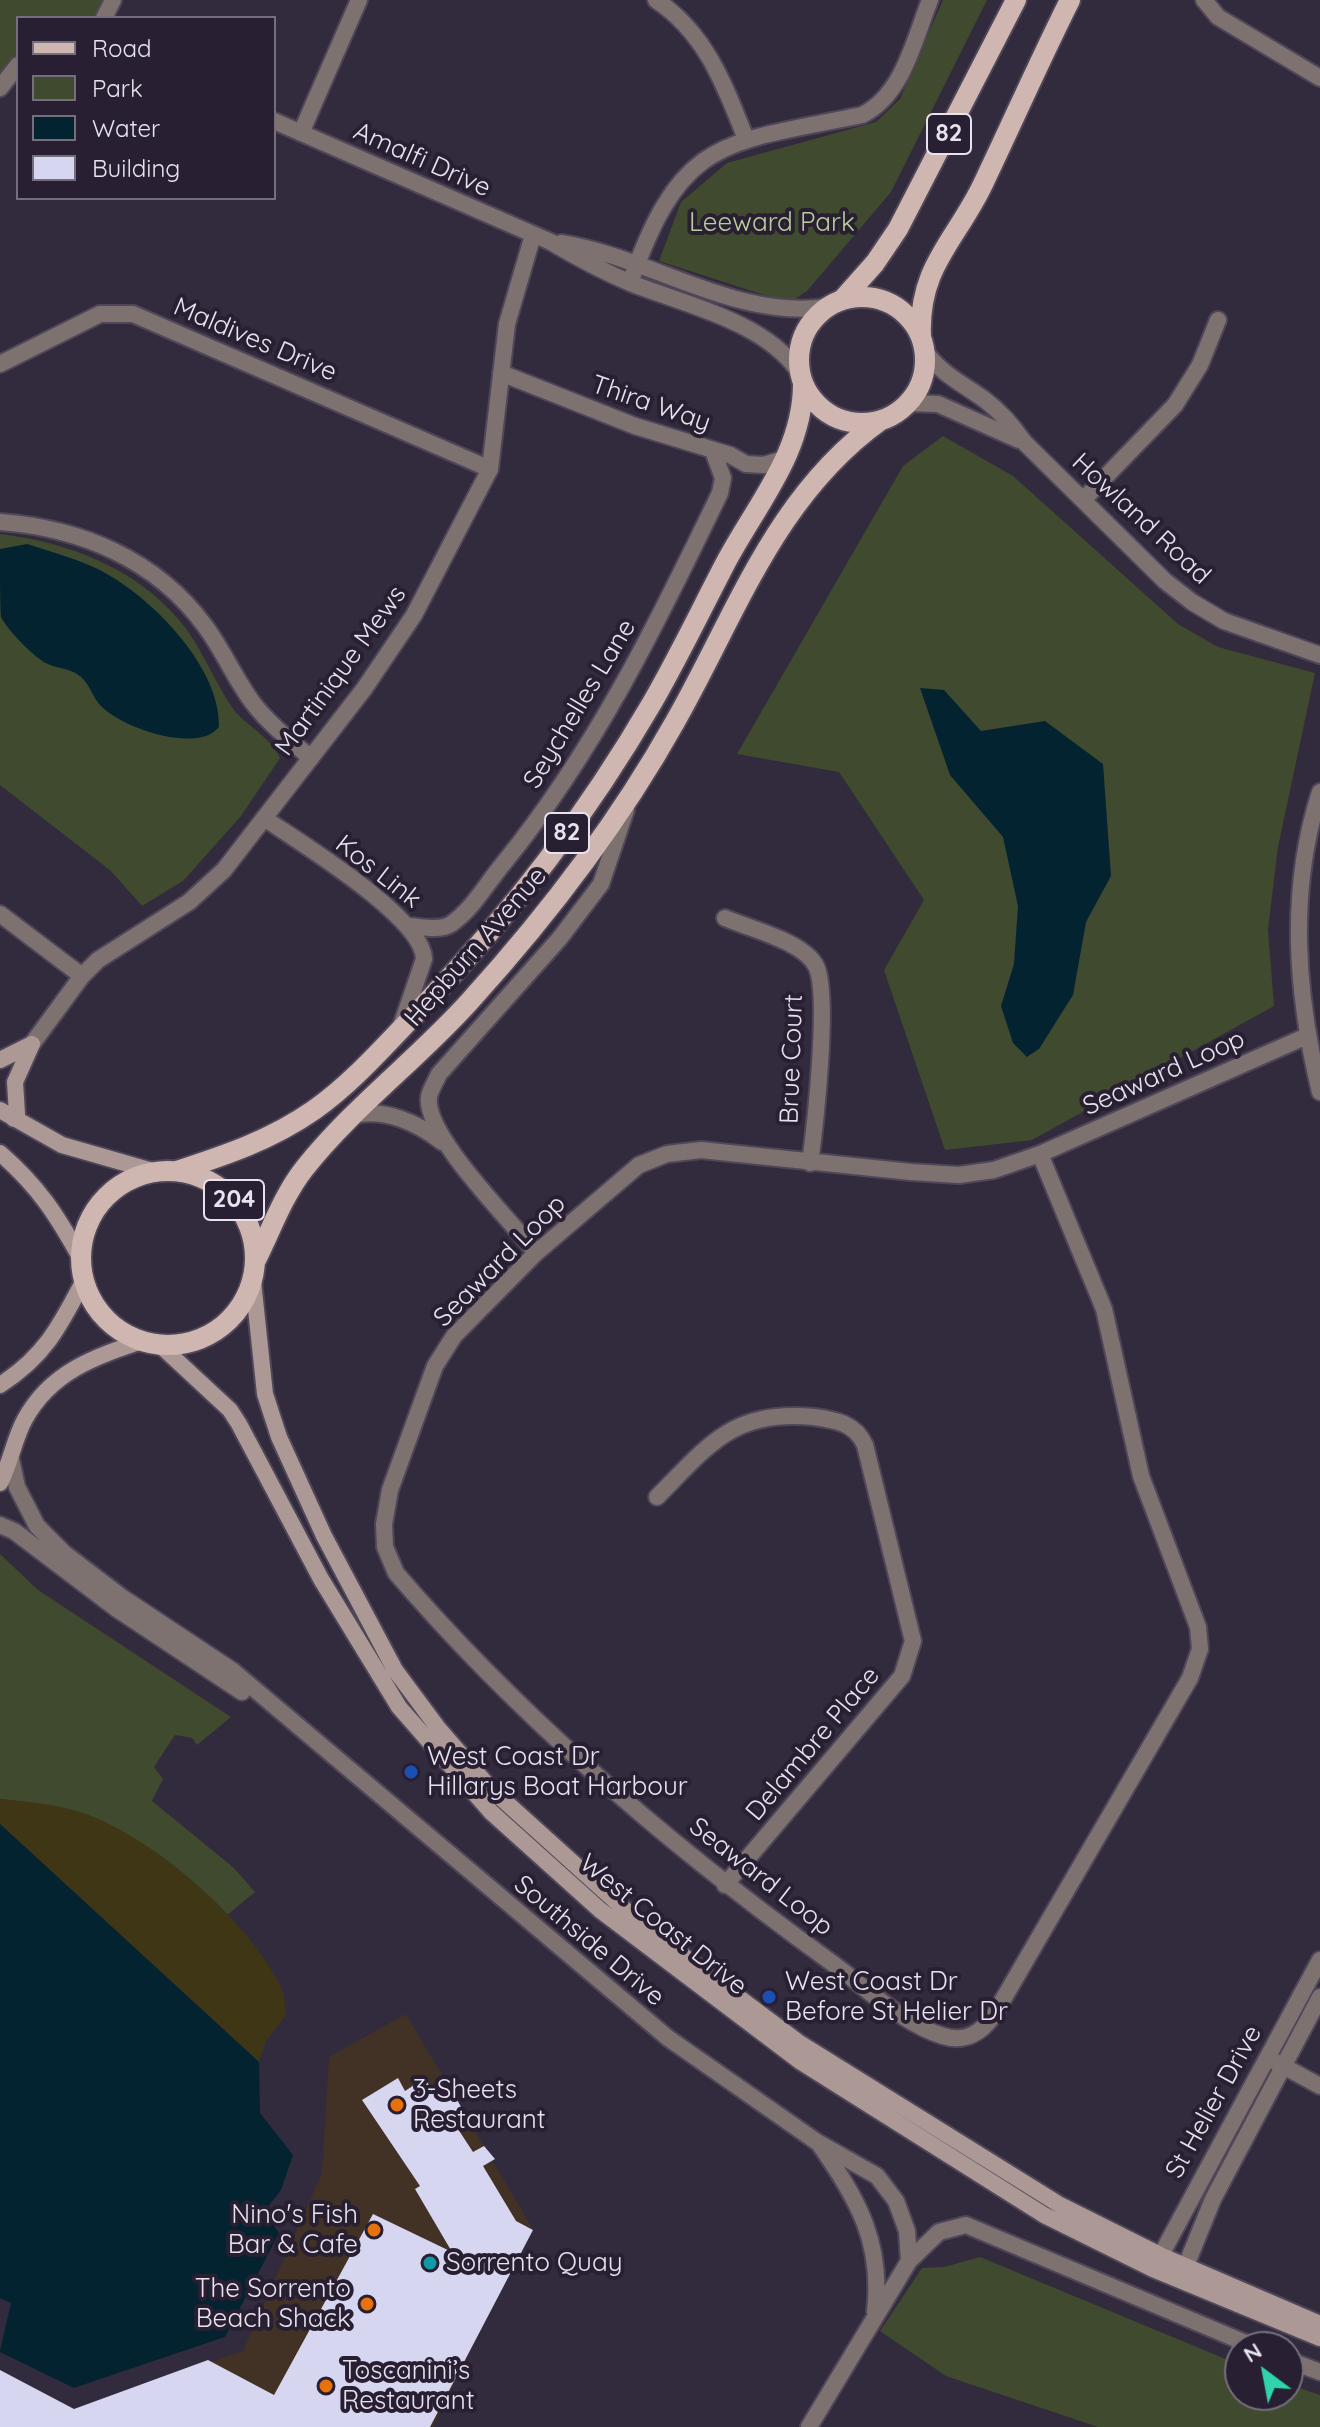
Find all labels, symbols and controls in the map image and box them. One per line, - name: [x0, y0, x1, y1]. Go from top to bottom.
- legend: [16, 16, 276, 200]
- text: Road: [92, 33, 152, 63]
- text: Park: [92, 73, 143, 103]
- text: Water: [92, 113, 160, 143]
- road number: 82: [927, 114, 971, 154]
- street label: Amalfi Drive: [349, 116, 495, 204]
- text: Building: [92, 153, 180, 183]
- park label: Leeward Park: [689, 207, 855, 239]
- street label: Maldives Drive: [169, 292, 341, 388]
- street label: Thira Way: [587, 369, 715, 439]
- street label: Howland Road: [1065, 447, 1217, 591]
- street label: Martinique Mews: [269, 580, 413, 762]
- street label: Seychelles Lane: [517, 614, 643, 794]
- road number: 82: [545, 813, 589, 853]
- street label: Kos Link: [329, 829, 427, 915]
- street label: Hepburn Avenue: [398, 861, 554, 1033]
- street label: Brue Court: [774, 994, 810, 1124]
- street label: Seaward Loop: [1078, 1023, 1250, 1123]
- road number: 204: [204, 1180, 264, 1220]
- street label: Seaward Loop: [428, 1189, 572, 1333]
- street label: Delambre Place: [740, 1661, 886, 1827]
- place label: West Coast Dr Hillarys Boat Harbour: [427, 1741, 688, 1802]
- marker: West Coast Dr Hillarys Boat Harbour: [402, 1763, 420, 1781]
- street label: Seaward Loop: [683, 1811, 839, 1943]
- street label: West Coast Drive: [573, 1848, 753, 2002]
- street label: Southside Drive: [508, 1869, 670, 2013]
- place label: West Coast Dr Before St Helier Dr: [785, 1966, 1008, 2028]
- marker: West Coast Dr Before St Helier Dr: [760, 1988, 778, 2006]
- street label: St Helier Drive: [1159, 2020, 1269, 2184]
- place label: 3-Sheets Restaurant: [413, 2074, 546, 2136]
- marker: 3-Sheets Restaurant: [388, 2096, 406, 2114]
- place label: Nino's Fish Bar & Cafe: [228, 2199, 358, 2260]
- marker: Nino's Fish Bar & Cafe: [365, 2221, 383, 2239]
- place label: Sorrento Quay: [446, 2247, 622, 2279]
- marker: Sorrento Quay: [421, 2254, 439, 2272]
- place label: The Sorrento Beach Shack: [195, 2273, 351, 2334]
- marker: The Sorrento Beach Shack: [358, 2295, 376, 2313]
- north arrow: [1224, 2331, 1304, 2411]
- text: N: [1238, 2336, 1267, 2369]
- place label: Toscanini’s Restaurant: [342, 2355, 475, 2416]
- marker: Toscanini’s Restaurant: [317, 2377, 335, 2395]

